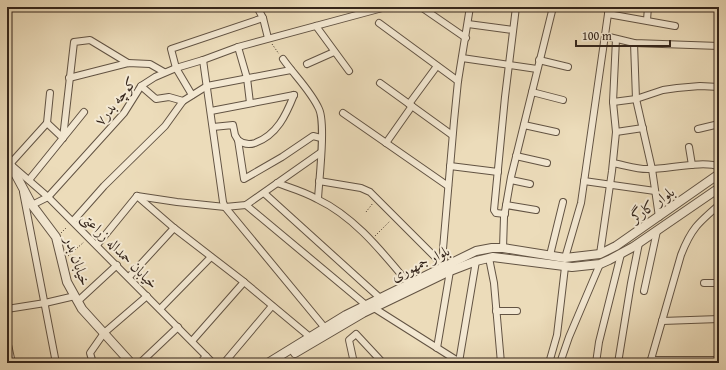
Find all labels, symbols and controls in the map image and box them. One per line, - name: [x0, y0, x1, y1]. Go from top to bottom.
- scale bar: [576, 22, 670, 48]
- text: 100 m: [582, 27, 612, 44]
- street label: کوچه بدر۷: [89, 72, 142, 131]
- street label: بلوار کارگر: [624, 181, 679, 228]
- street label: خیابان حمداله زراعتی: [76, 207, 163, 294]
- street label: خیابان بدر: [59, 232, 96, 288]
- street label: بلوار جمهوری: [387, 240, 453, 286]

